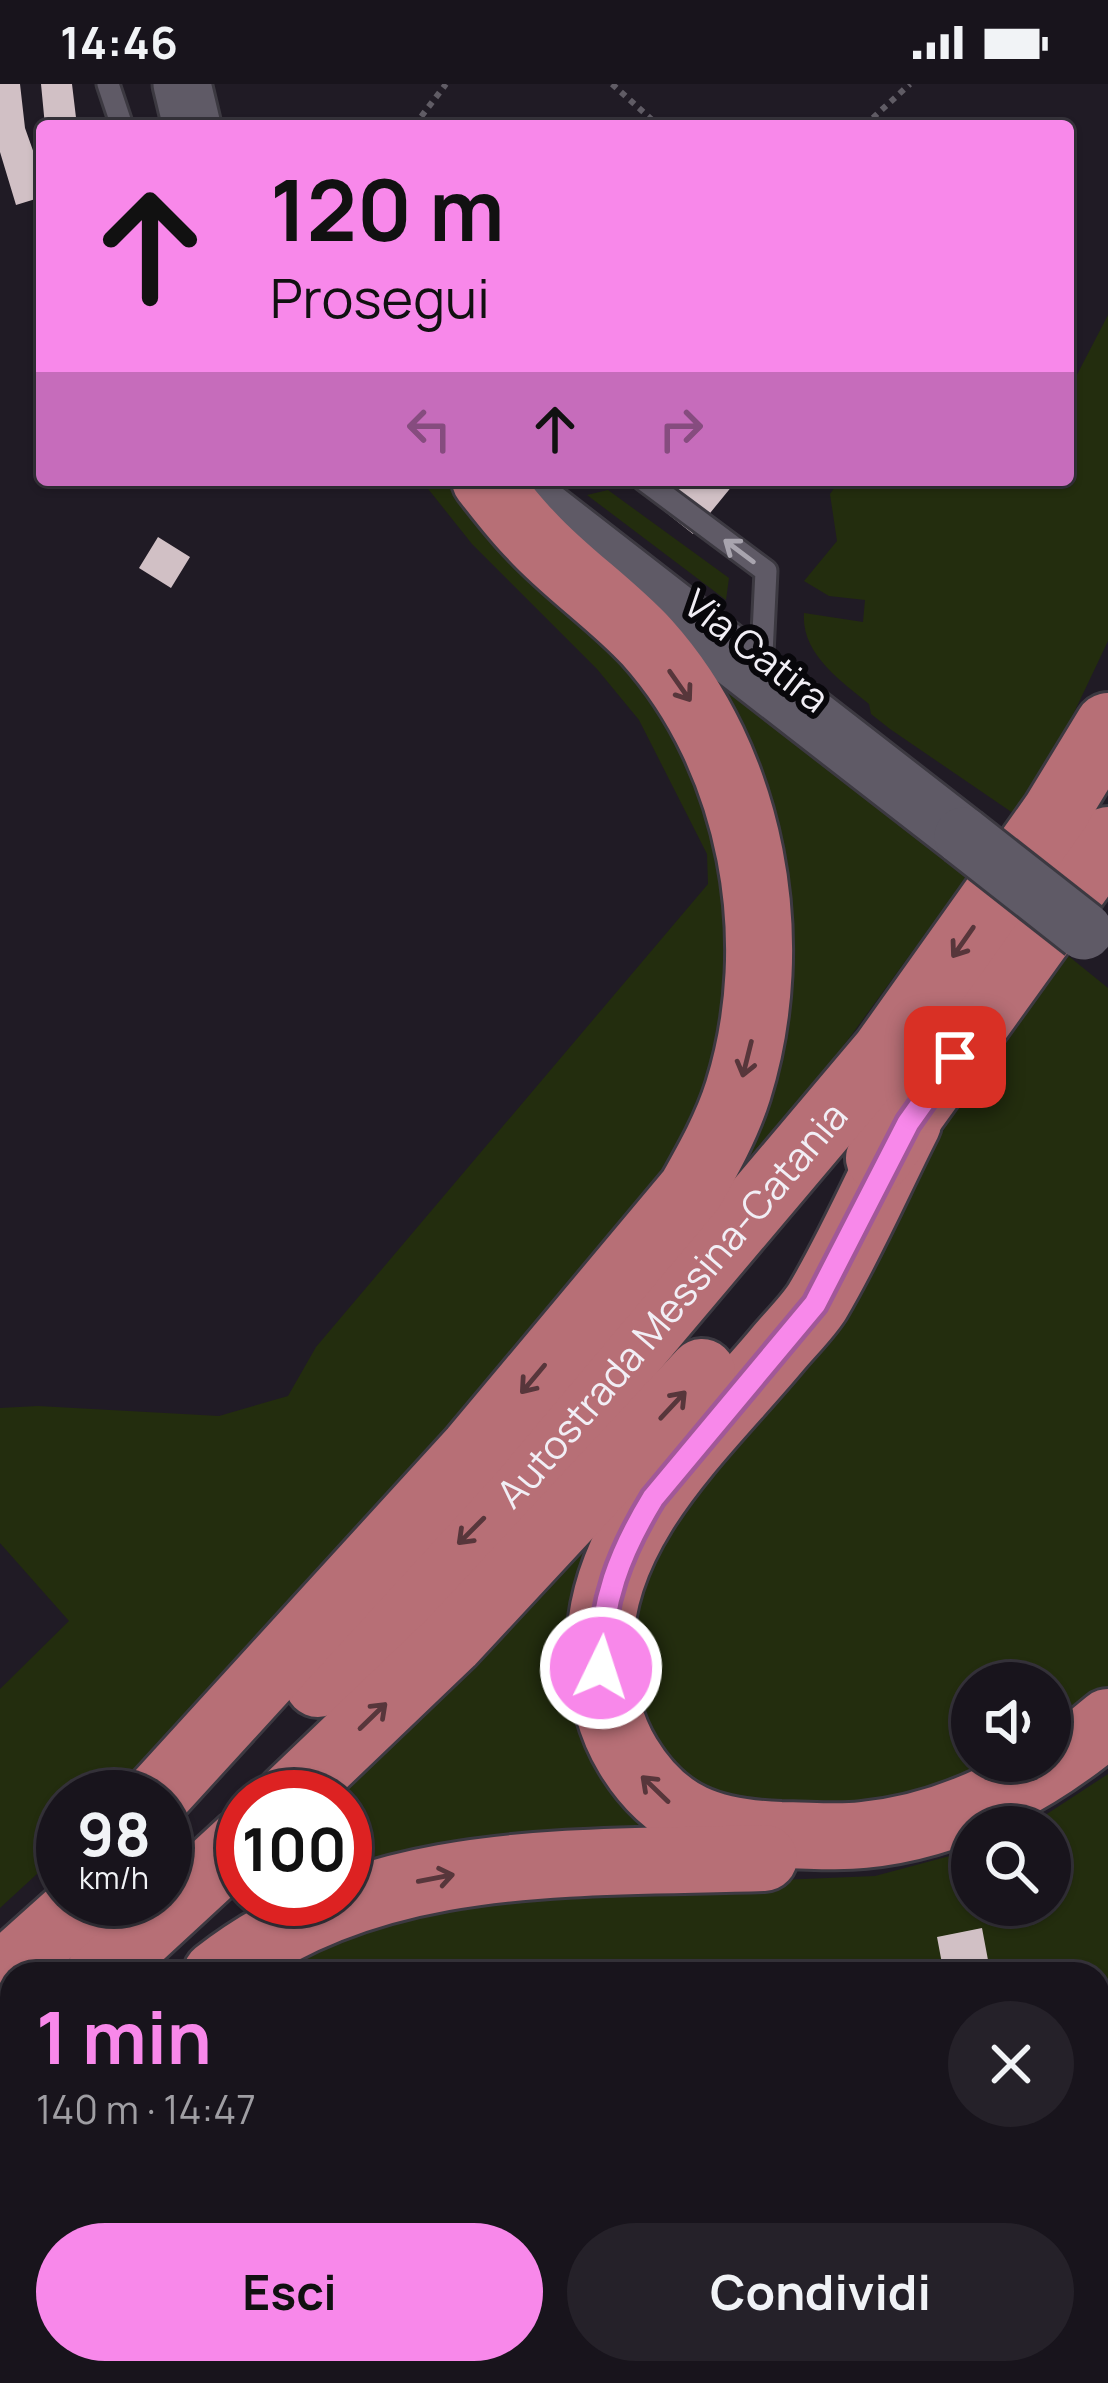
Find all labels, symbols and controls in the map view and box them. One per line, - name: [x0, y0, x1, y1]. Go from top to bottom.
- text: 14:46: [60, 11, 178, 73]
- text: 120 m: [270, 151, 504, 266]
- icon: ahead: [72, 168, 228, 324]
- text: Prosegui: [270, 260, 490, 334]
- icon: left: [396, 396, 462, 462]
- icon: ahead: [522, 396, 588, 462]
- icon: right: [648, 396, 714, 462]
- one-way arrow: [723, 538, 755, 564]
- street label: Via Catira: [673, 576, 841, 724]
- one-way arrow: [667, 669, 692, 703]
- one-way arrow: [951, 925, 976, 958]
- pin: [904, 1006, 1006, 1108]
- icon: arrive: [922, 1024, 988, 1090]
- one-way arrow: [734, 1040, 756, 1078]
- street label: Autostrada Messina-Catania: [484, 1090, 859, 1519]
- one-way arrow: [520, 1363, 546, 1395]
- one-way arrow: [659, 1391, 686, 1421]
- one-way arrow: [458, 1516, 486, 1545]
- position arrow: [538, 1605, 664, 1731]
- map controls: [951, 1662, 1071, 1926]
- button: sound: [951, 1662, 1071, 1782]
- one-way arrow: [358, 1703, 388, 1731]
- speed limit sign: 100: [216, 1770, 372, 1926]
- one-way arrow: [641, 1776, 670, 1804]
- text: 98: [77, 1792, 151, 1874]
- button: search: [951, 1806, 1071, 1926]
- text: km/h: [79, 1857, 149, 1898]
- one-way arrow: [416, 1866, 455, 1888]
- text: 1 min: [36, 1987, 212, 2086]
- button: close: [948, 2001, 1074, 2127]
- text: 140 m · 14:47: [36, 2082, 256, 2136]
- button: Esci: [36, 2223, 543, 2361]
- button: Condividi: [567, 2223, 1074, 2361]

